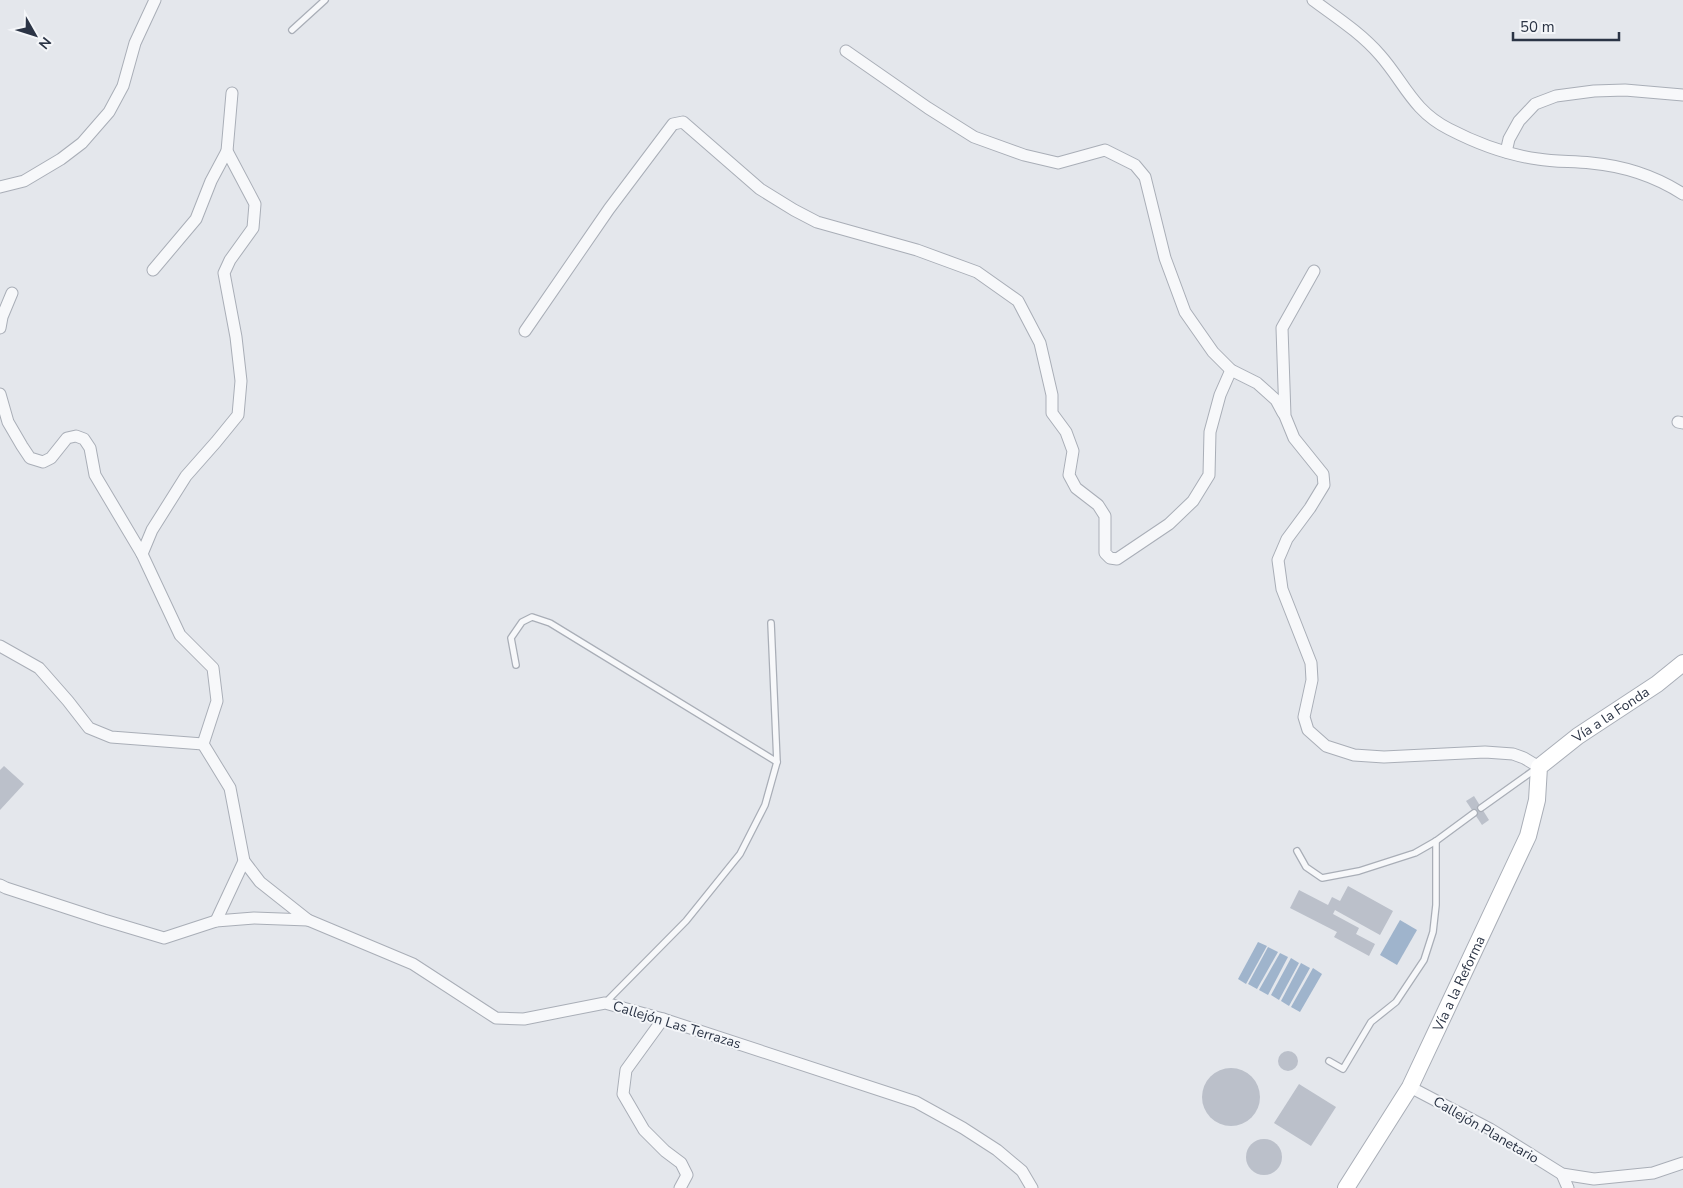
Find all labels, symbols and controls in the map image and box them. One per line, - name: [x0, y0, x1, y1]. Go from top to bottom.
- north arrow: [10, 10, 60, 60]
- scale bar: [1513, 10, 1619, 42]
- text: 50 m: [1520, 17, 1555, 37]
- text: N: [34, 33, 55, 53]
- street label: Vía a la Fonda: [1567, 682, 1653, 747]
- street label: Vía a la Reforma: [1428, 933, 1489, 1035]
- street label: Callejón Las Terrazas: [611, 996, 744, 1054]
- street label: Callejón Planetario: [1430, 1092, 1543, 1168]

